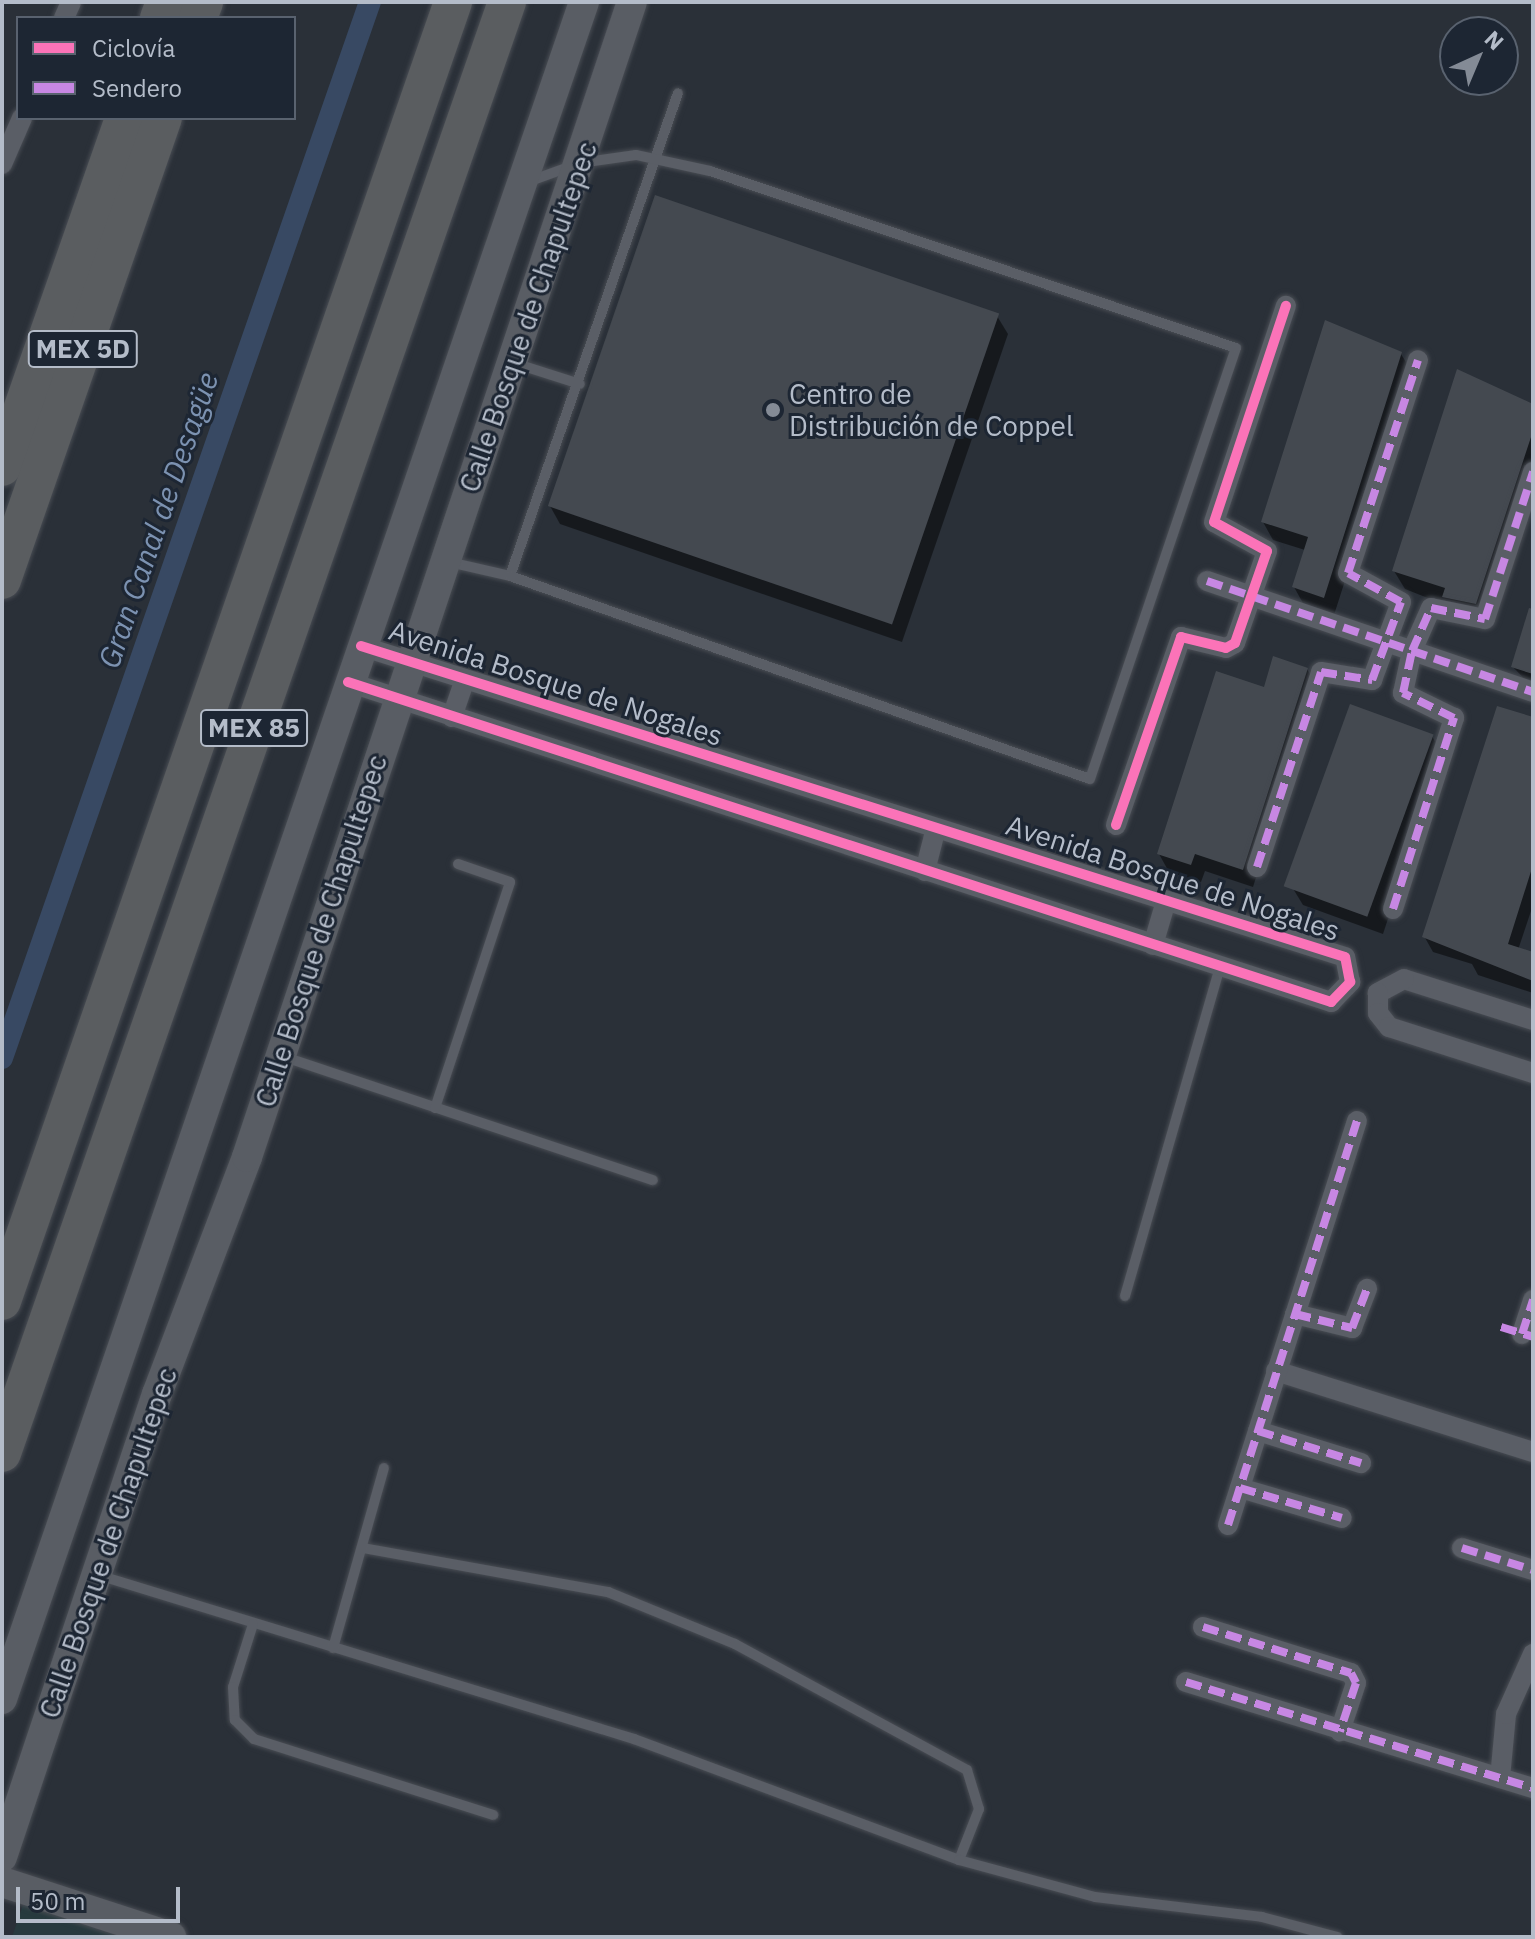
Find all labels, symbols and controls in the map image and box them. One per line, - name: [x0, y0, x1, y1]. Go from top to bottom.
- legend: [16, 16, 296, 120]
- north arrow: [1439, 16, 1519, 96]
- text: N: [1479, 24, 1510, 56]
- text: Ciclovía: [92, 32, 175, 64]
- text: Sendero: [92, 72, 182, 104]
- street label: Calle Bosque de Chapultepec: [452, 138, 604, 496]
- road number: MEX 5D: [27, 327, 139, 371]
- water label: Gran Canal de Desagüe: [90, 367, 226, 673]
- place label: Centro de Distribución de Coppel: [789, 377, 1074, 443]
- marker: Centro de Distribución de Coppel: [764, 401, 782, 419]
- street label: Avenida Bosque de Nogales: [385, 613, 727, 753]
- road number: MEX 85: [200, 706, 308, 750]
- street label: Calle Bosque de Chapultepec: [248, 751, 394, 1111]
- street label: Avenida Bosque de Nogales: [1002, 808, 1344, 948]
- street label: Calle Bosque de Chapultepec: [32, 1364, 184, 1722]
- scale bar: [20, 1871, 184, 1921]
- text: 50 m: [30, 1885, 85, 1917]

